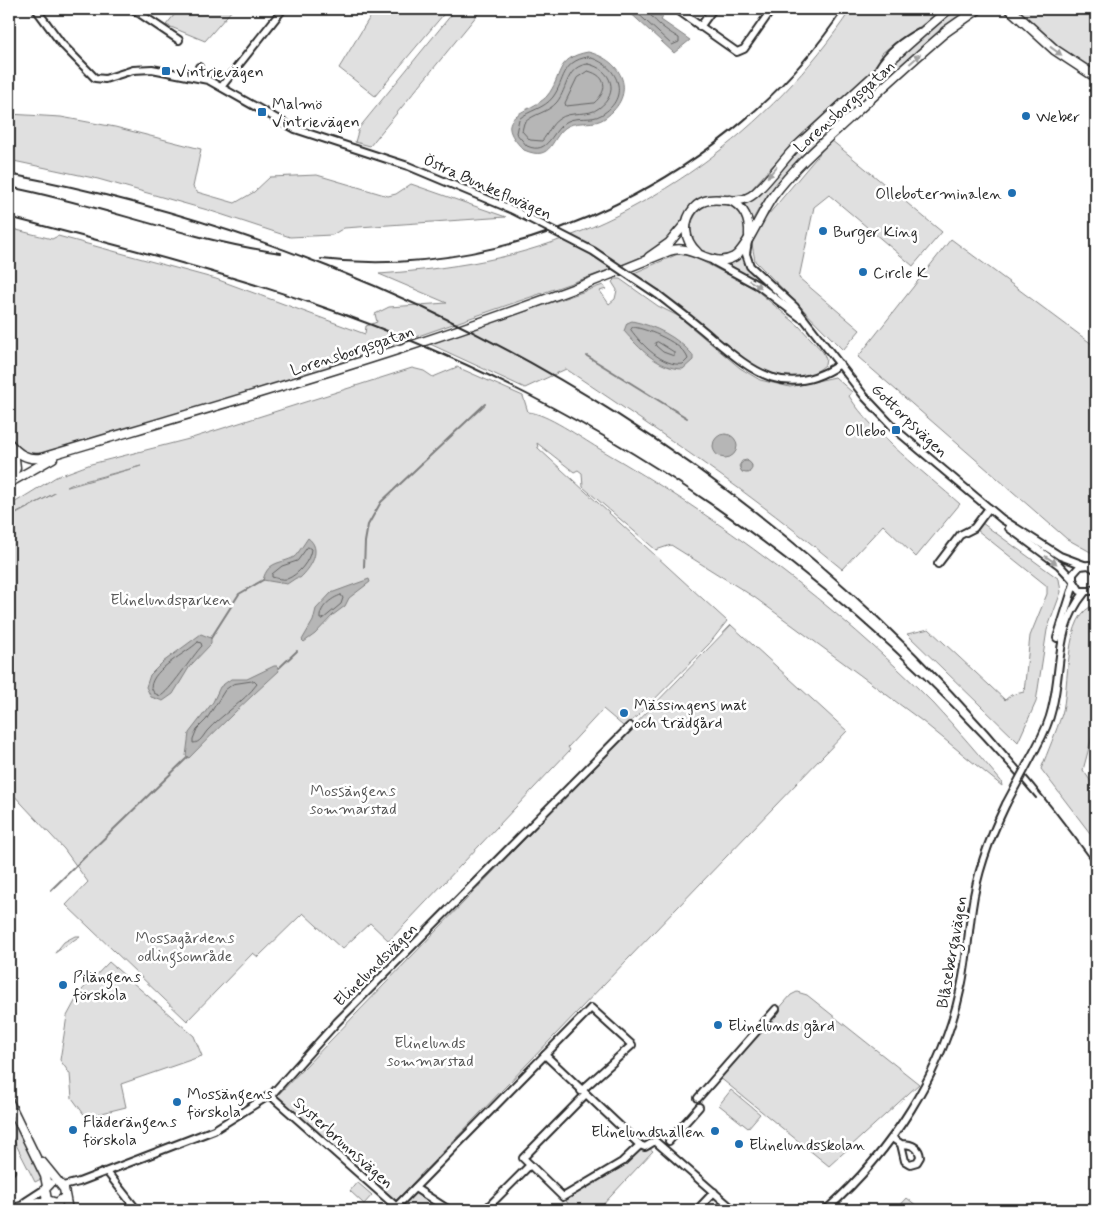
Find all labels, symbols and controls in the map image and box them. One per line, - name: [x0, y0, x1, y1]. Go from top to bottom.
- one-way arrow: [1050, 46, 1063, 56]
- one-way arrow: [908, 53, 920, 65]
- street label: Lorensborgsgatan: [790, 56, 901, 159]
- place label: Vintrievägen: [176, 62, 264, 83]
- marker: Vintrievägen: [160, 65, 172, 77]
- place label: Malmö Vintrievägen: [272, 94, 360, 133]
- marker: Malmö Vintrievägen: [256, 106, 268, 118]
- place label: Weber: [1036, 107, 1080, 128]
- marker: Weber: [1020, 110, 1032, 122]
- street label: Östra Bunkeflovägen: [420, 150, 555, 225]
- one-way arrow: [767, 166, 778, 179]
- place label: Olleboterminalen: [875, 184, 1002, 205]
- marker: Olleboterminalen: [1006, 187, 1018, 199]
- place label: Burger King: [833, 222, 918, 244]
- marker: Burger King: [817, 225, 829, 237]
- place label: Circle K: [873, 263, 928, 284]
- marker: Circle K: [857, 266, 869, 278]
- one-way arrow: [748, 279, 761, 288]
- street label: Lorensborgsgatan: [288, 322, 417, 382]
- street label: Gottorpsvägen: [866, 379, 952, 463]
- place label: Ollebo: [845, 421, 886, 442]
- marker: Ollebo: [890, 424, 902, 436]
- one-way arrow: [1045, 555, 1058, 565]
- park label: Elinelundsparken: [110, 590, 232, 611]
- place label: Mässingens mat och trädgård: [634, 695, 747, 735]
- marker: Mässingens mat och trädgård: [618, 707, 630, 719]
- park label: Mossängens sommarstad: [309, 781, 397, 820]
- street label: Blåsebergavägen: [932, 894, 974, 1010]
- street label: Elinelundsvägen: [330, 919, 422, 1011]
- park label: Mossagårdens odlingsområde: [135, 928, 235, 968]
- place label: Pilängens förskola: [73, 967, 141, 1006]
- marker: Pilängens förskola: [57, 979, 69, 991]
- place label: Elinelunds gård: [728, 1016, 835, 1038]
- marker: Elinelunds gård: [712, 1019, 724, 1031]
- park label: Elinelunds sommarstad: [386, 1033, 474, 1072]
- place label: Mossängens förskola: [187, 1084, 273, 1123]
- street label: Systerbrunnsvägen: [288, 1092, 398, 1194]
- marker: Mossängens förskola: [171, 1096, 183, 1108]
- place label: Fläderängens förskola: [83, 1112, 177, 1151]
- place label: Elinelundshallen: [591, 1122, 705, 1143]
- marker: Fläderängens förskola: [67, 1124, 79, 1136]
- marker: Elinelundshallen: [709, 1125, 721, 1137]
- place label: Elinelundsskolan: [749, 1135, 866, 1156]
- marker: Elinelundsskolan: [733, 1138, 745, 1150]

